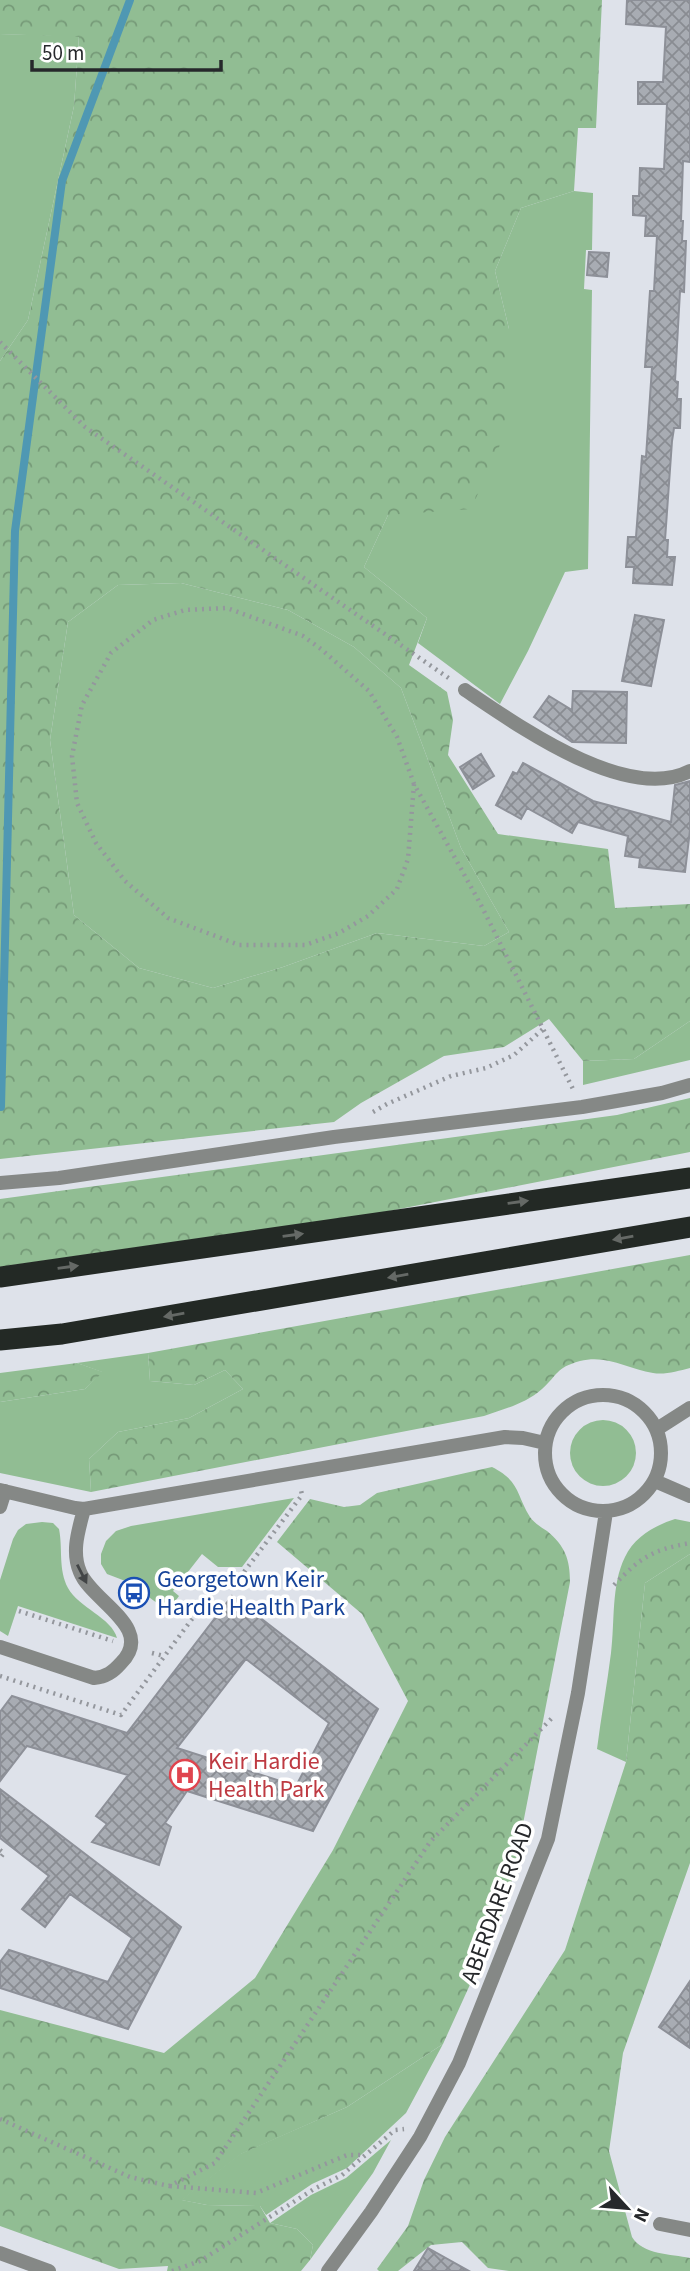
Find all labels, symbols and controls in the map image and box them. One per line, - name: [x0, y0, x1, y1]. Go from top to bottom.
- scale bar: [32, 28, 220, 72]
- text: 50 m: [42, 38, 84, 68]
- one-way arrow: [507, 1197, 529, 1208]
- one-way arrow: [282, 1229, 304, 1240]
- one-way arrow: [612, 1233, 634, 1244]
- one-way arrow: [57, 1261, 79, 1272]
- one-way arrow: [387, 1271, 409, 1282]
- one-way arrow: [163, 1310, 185, 1321]
- place label: Georgetown Keir Hardie Health Park: [157, 1562, 345, 1625]
- one-way arrow: [76, 1565, 88, 1585]
- bus stop icon: Georgetown Keir Hardie Health Park: [117, 1576, 151, 1610]
- place label: Keir Hardie Health Park: [208, 1744, 324, 1807]
- hospital icon: Keir Hardie Health Park: [168, 1758, 202, 1792]
- street label: ABERDARE ROAD: [452, 1818, 543, 1989]
- north arrow: [592, 2173, 662, 2243]
- text: N: [626, 2203, 656, 2226]

